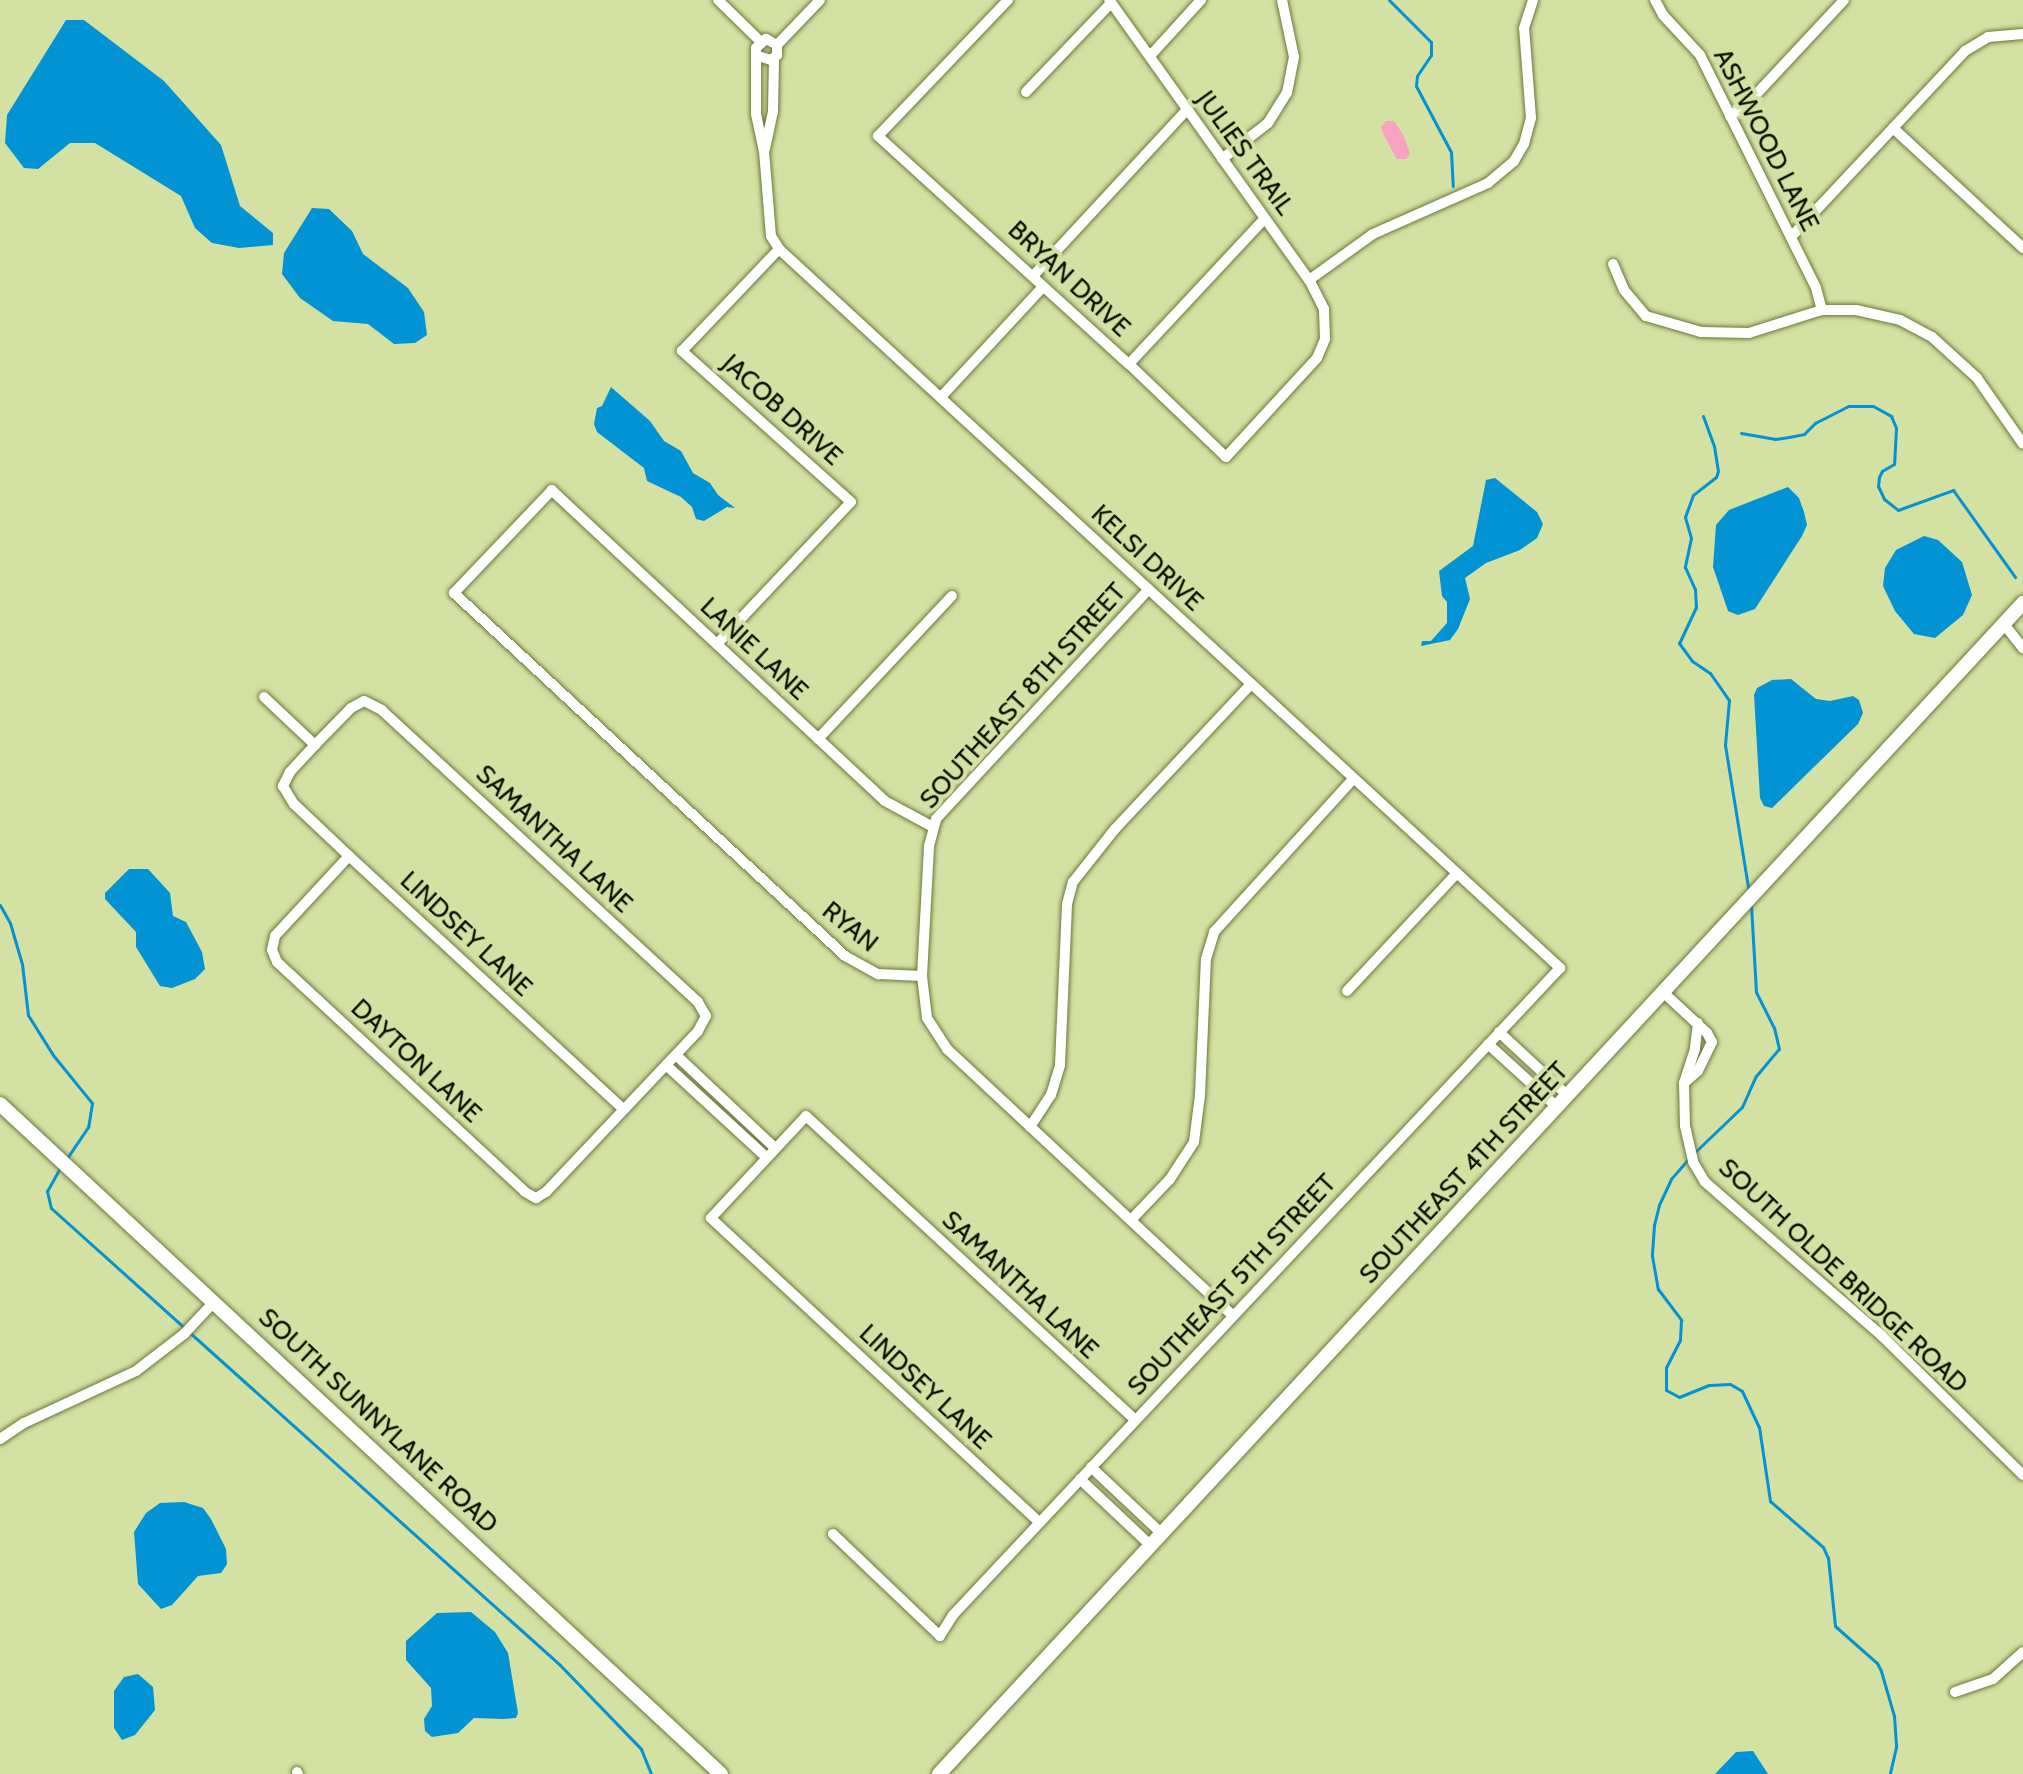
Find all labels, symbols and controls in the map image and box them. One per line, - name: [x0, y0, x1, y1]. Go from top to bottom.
- street label: ASHWOOD LANE: [1707, 44, 1825, 236]
- street label: JULIES TRAIL: [1190, 85, 1300, 221]
- street label: BRYAN DRIVE: [1001, 215, 1137, 343]
- street label: JACOB DRIVE: [715, 348, 849, 472]
- street label: KELSI DRIVE: [1085, 498, 1209, 618]
- street label: SOUTHEAST 8TH STREET: [914, 577, 1132, 815]
- street label: LANIE LANE: [694, 591, 814, 707]
- street label: SAMANTHA LANE: [469, 759, 639, 919]
- street label: LINDSEY LANE: [394, 865, 538, 1003]
- street label: RYAN: [816, 895, 884, 959]
- street label: DAYTON LANE: [344, 993, 488, 1129]
- street label: SOUTHEAST 4TH STREET: [1353, 1056, 1575, 1290]
- street label: SOUTH OLDE BRIDGE ROAD: [1712, 1152, 1974, 1400]
- street label: SOUTHEAST 5TH STREET: [1121, 1168, 1343, 1402]
- street label: SAMANTHA LANE: [935, 1205, 1105, 1365]
- street label: SOUTH SUNNYLANE ROAD: [252, 1302, 504, 1540]
- street label: LINDSEY LANE: [853, 1318, 997, 1456]

